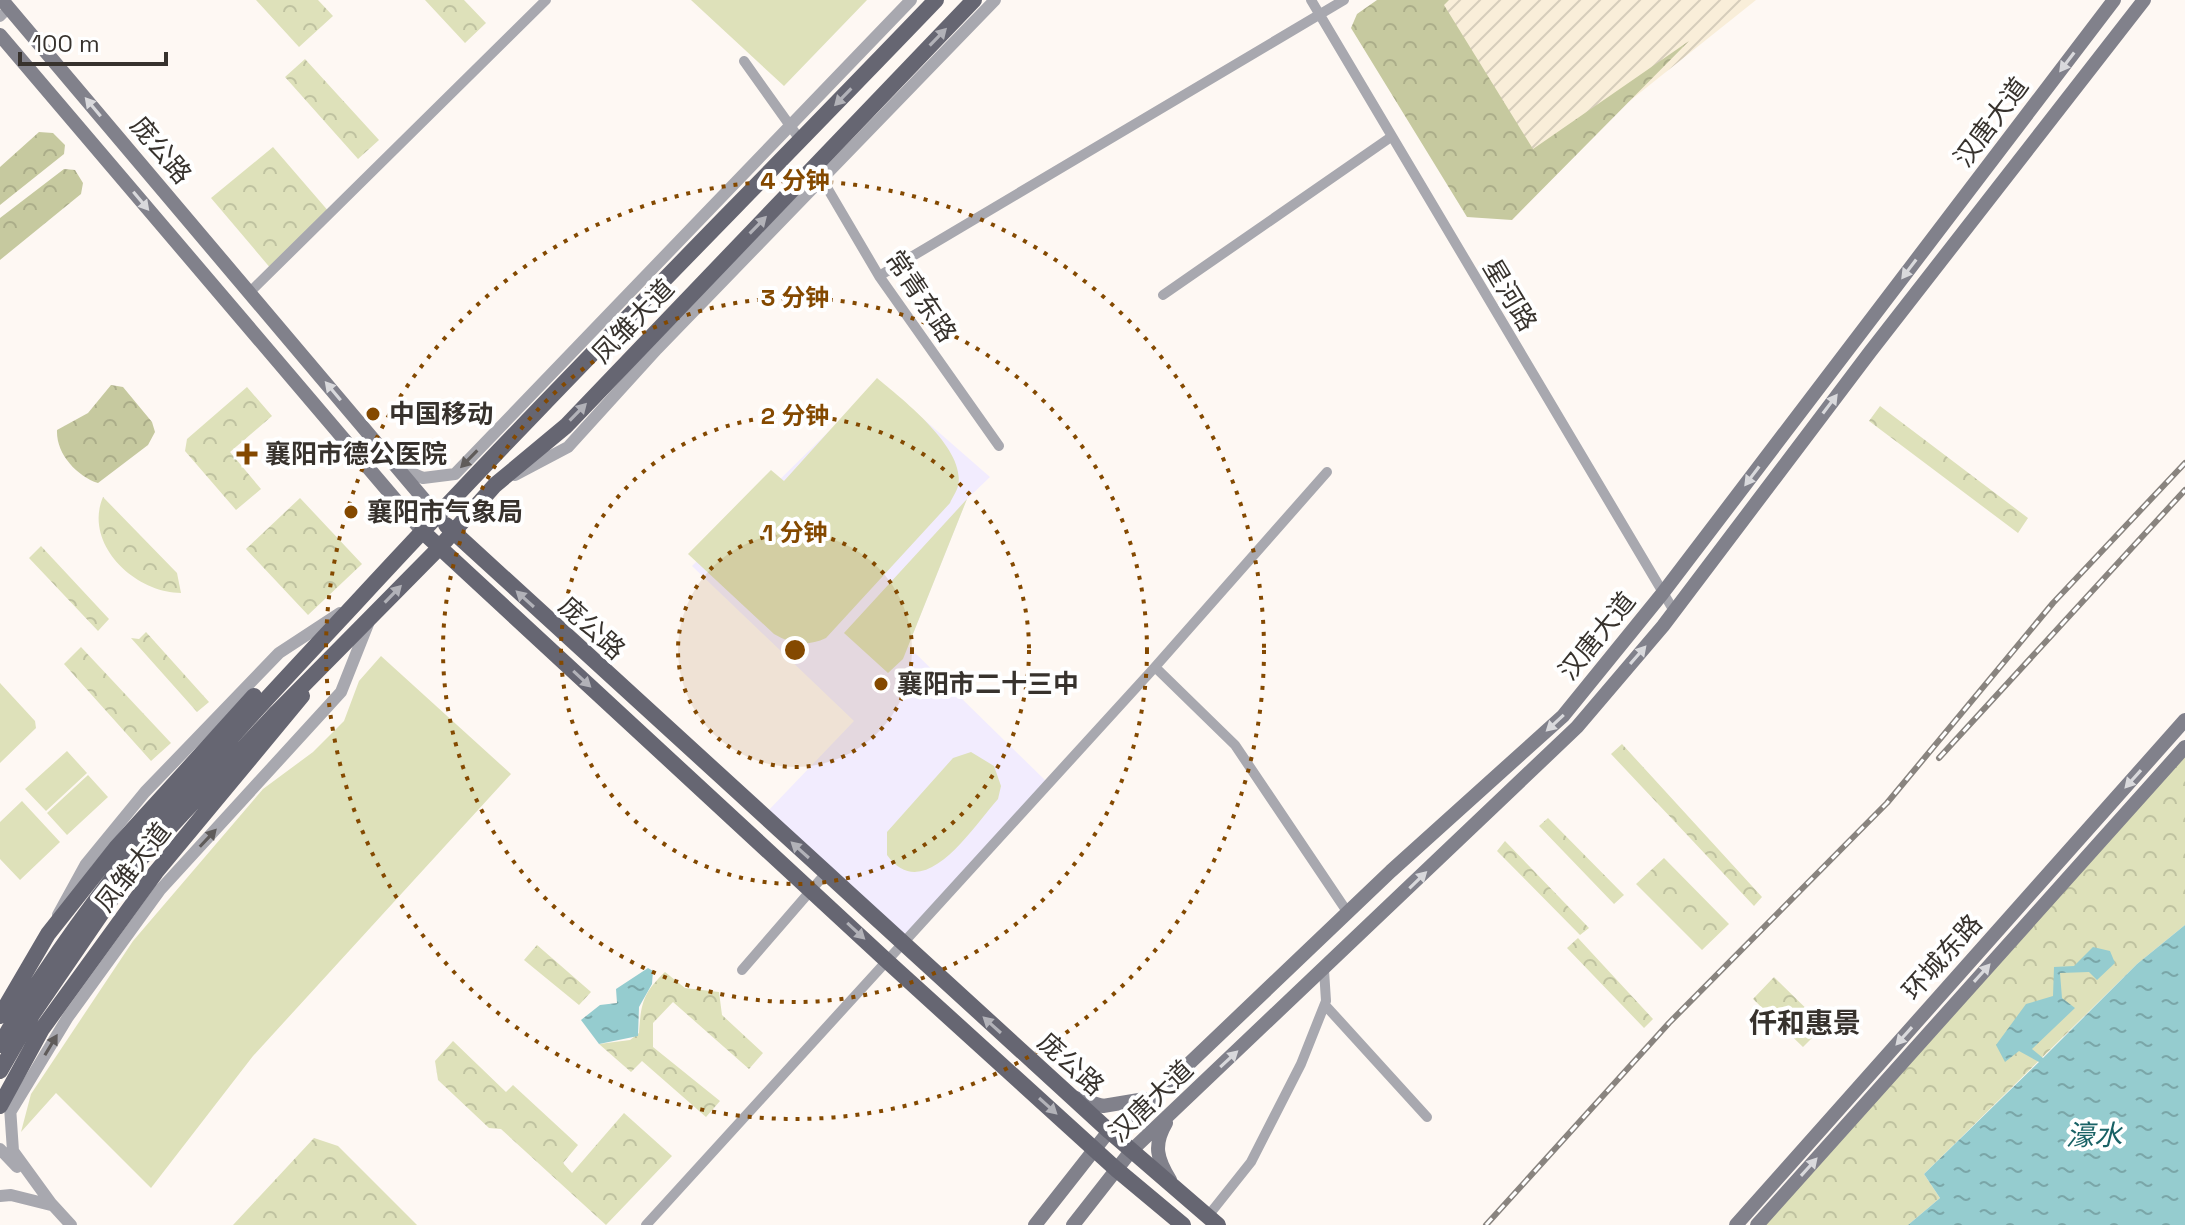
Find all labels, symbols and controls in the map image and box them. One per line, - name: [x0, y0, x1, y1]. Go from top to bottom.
- scale bar: [20, 16, 166, 66]
- text: 100 m: [32, 28, 100, 59]
- one-way arrow: [929, 28, 947, 47]
- one-way arrow: [2059, 52, 2075, 72]
- street label: 汉唐大道: [1946, 70, 2036, 174]
- one-way arrow: [834, 87, 853, 106]
- one-way arrow: [85, 98, 102, 118]
- street label: 庞公路: [123, 109, 199, 191]
- text: 4 分钟: [760, 165, 830, 196]
- one-way arrow: [132, 191, 149, 211]
- one-way arrow: [749, 215, 767, 234]
- street label: 常青东路: [878, 243, 964, 349]
- street label: 星河路: [1475, 253, 1545, 337]
- one-way arrow: [1902, 259, 1918, 279]
- street label: 凤雏大道: [585, 272, 681, 370]
- text: 3 分钟: [761, 282, 829, 313]
- one-way arrow: [325, 382, 343, 401]
- one-way arrow: [1822, 394, 1838, 414]
- place label: 中国移动: [389, 397, 493, 431]
- text: 2 分钟: [761, 400, 829, 431]
- one-way arrow: [569, 403, 587, 422]
- marker: 中国移动: [364, 405, 382, 423]
- place label: 襄阳市德公医院: [265, 437, 447, 471]
- marker: 襄阳市德公医院: [236, 443, 258, 465]
- one-way arrow: [460, 449, 478, 468]
- one-way arrow: [1744, 466, 1760, 486]
- place label: 襄阳市气象局: [367, 495, 523, 529]
- marker: 襄阳市气象局: [342, 503, 360, 521]
- text: 1 分钟: [763, 517, 827, 548]
- one-way arrow: [384, 585, 402, 604]
- street label: 汉唐大道: [1551, 585, 1643, 687]
- street label: 庞公路: [552, 589, 632, 667]
- one-way arrow: [516, 591, 535, 609]
- centre of rings: [781, 636, 809, 664]
- one-way arrow: [1629, 645, 1646, 665]
- place label: 襄阳市二十三中: [897, 667, 1079, 701]
- one-way arrow: [572, 670, 591, 688]
- marker: 襄阳市二十三中: [872, 675, 890, 693]
- one-way arrow: [1546, 713, 1565, 731]
- one-way arrow: [2125, 768, 2142, 788]
- street label: 凤雏大道: [88, 816, 178, 918]
- one-way arrow: [198, 829, 216, 848]
- one-way arrow: [791, 841, 810, 859]
- one-way arrow: [1408, 872, 1427, 890]
- street label: 环城东路: [1895, 907, 1989, 1007]
- one-way arrow: [846, 922, 865, 940]
- one-way arrow: [1973, 964, 1991, 983]
- district label: 仟和惠景: [1749, 1005, 1861, 1041]
- one-way arrow: [983, 1016, 1002, 1034]
- street label: 庞公路: [1031, 1025, 1111, 1103]
- one-way arrow: [1896, 1026, 1914, 1045]
- one-way arrow: [44, 1034, 58, 1056]
- one-way arrow: [1219, 1051, 1238, 1069]
- street label: 汉唐大道: [1102, 1053, 1200, 1149]
- one-way arrow: [1039, 1096, 1058, 1114]
- water label: 濠水: [2066, 1117, 2124, 1153]
- one-way arrow: [1799, 1157, 1817, 1176]

